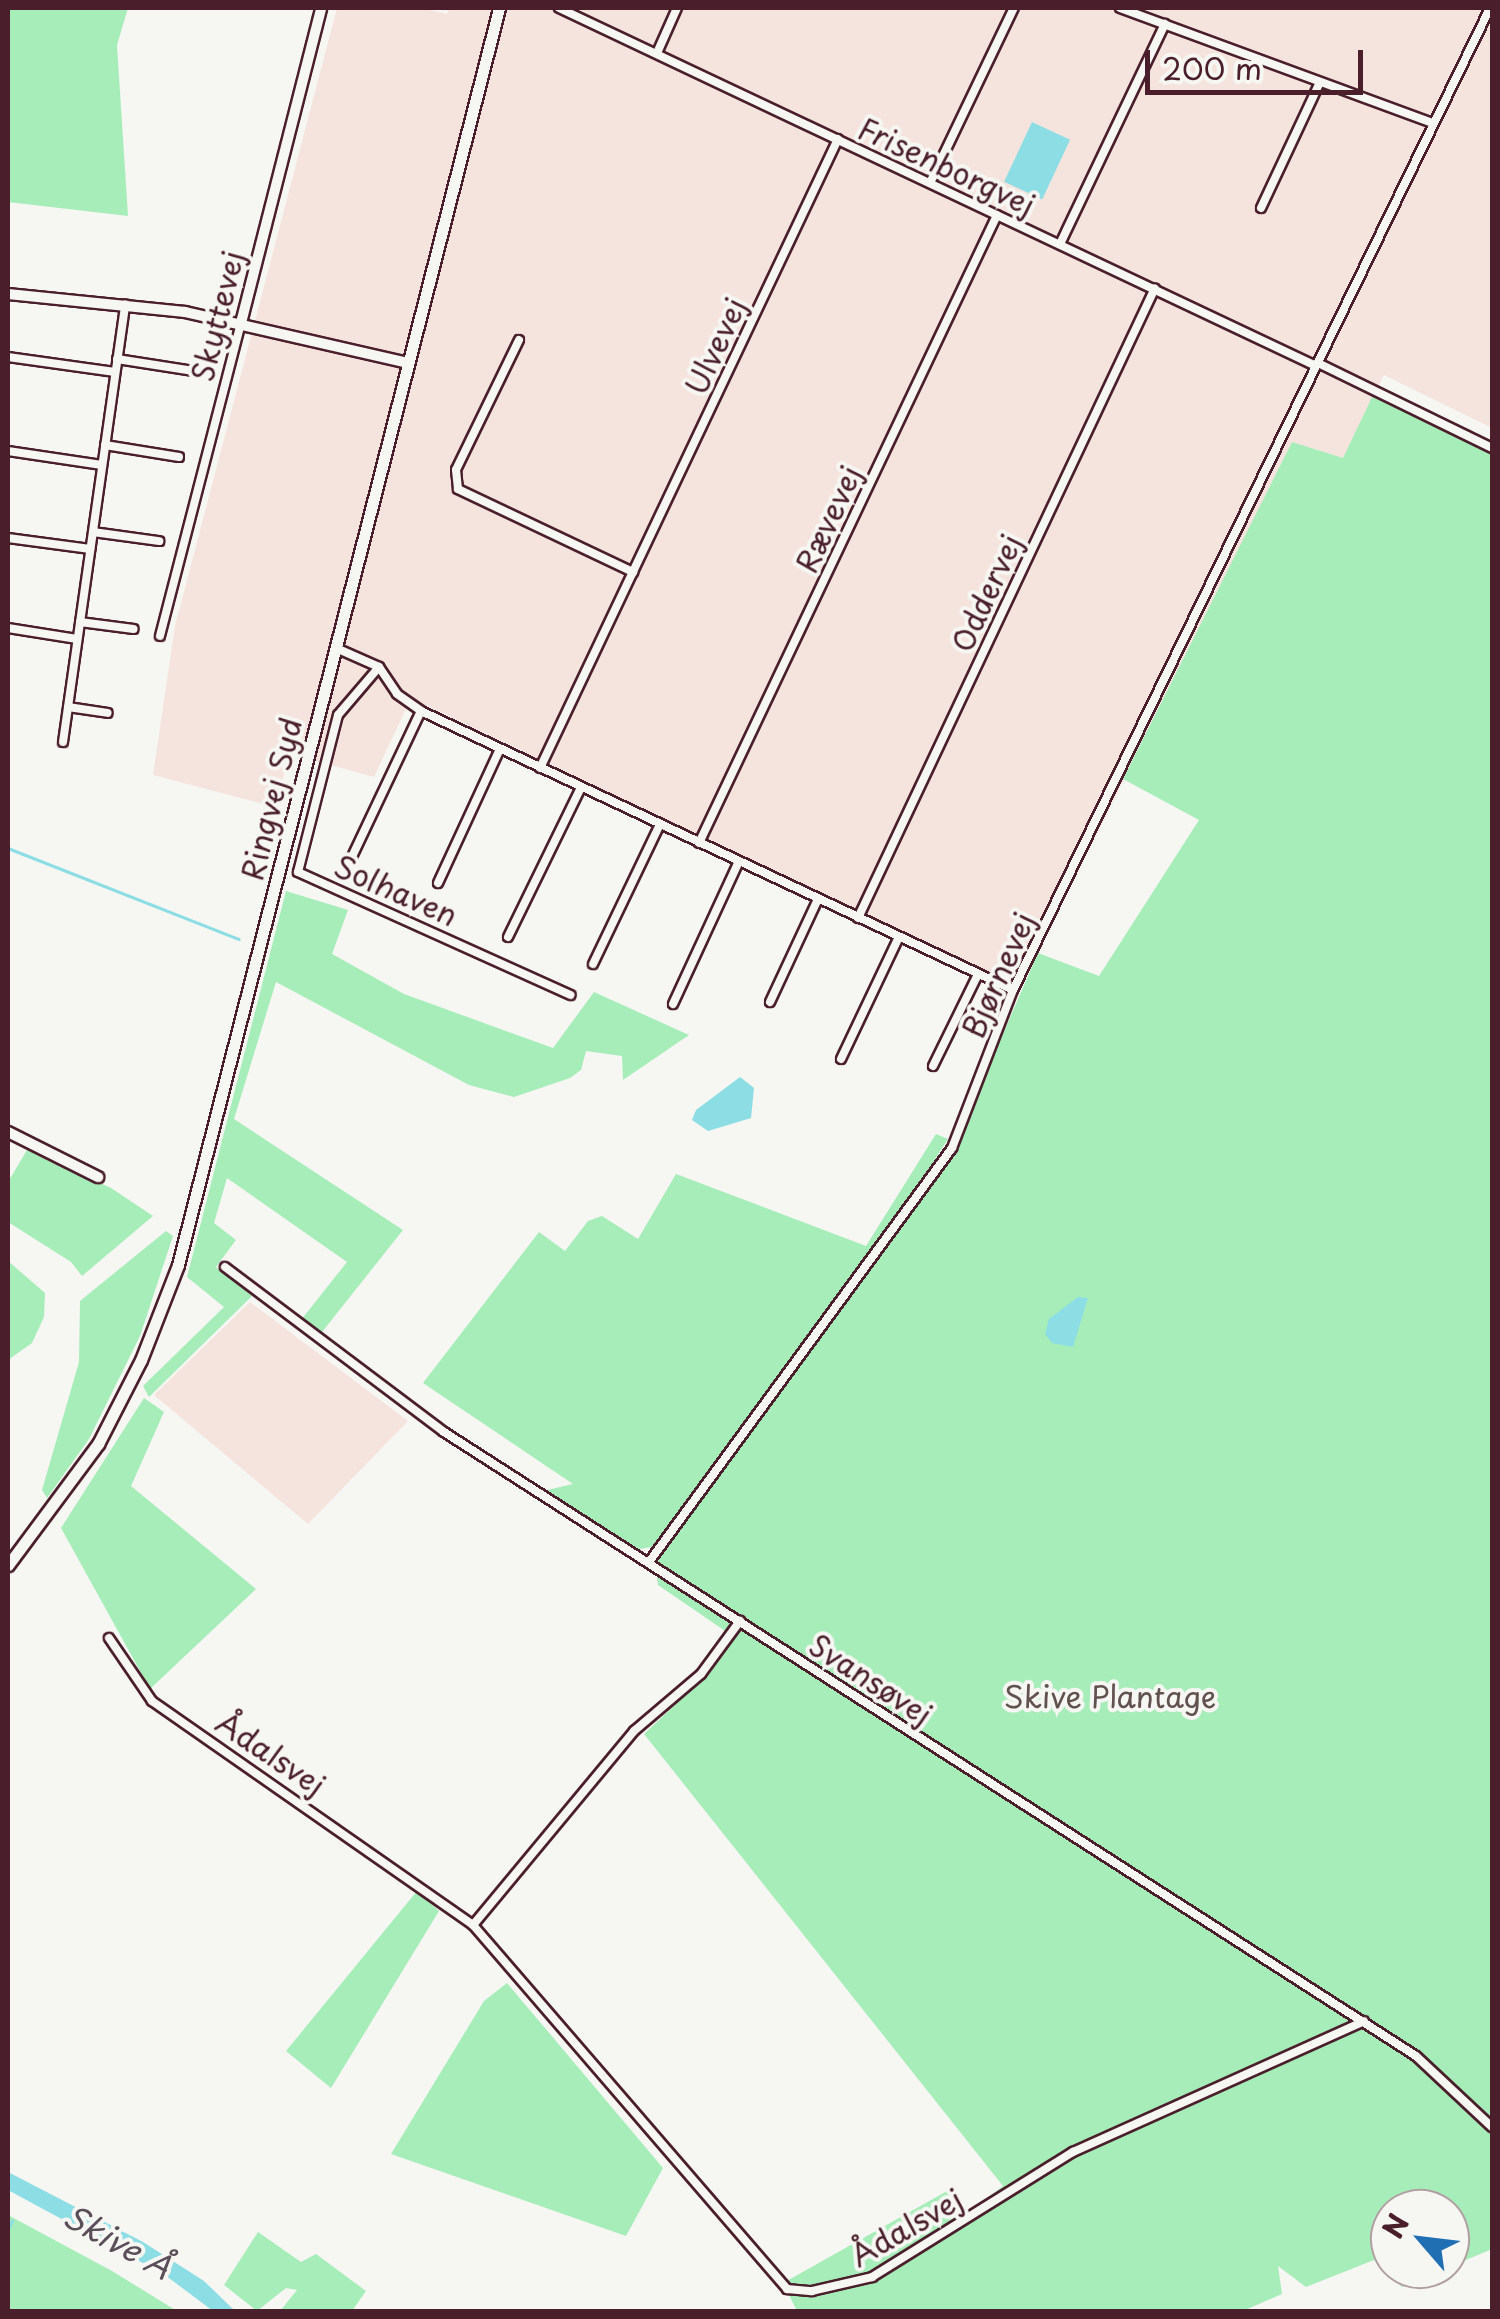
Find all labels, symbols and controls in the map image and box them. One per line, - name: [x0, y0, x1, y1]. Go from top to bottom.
- scale bar: [1150, 30, 1368, 92]
- text: 200 m: [1162, 45, 1262, 90]
- street label: Frisenborgvej: [853, 109, 1041, 223]
- street label: Skyttevej: [183, 247, 251, 385]
- street label: Ulvevej: [677, 292, 753, 400]
- street label: Rævevej: [788, 460, 868, 578]
- street label: Oddervej: [943, 529, 1029, 657]
- street label: Ringvej Syd: [233, 714, 309, 884]
- street label: Solhaven: [329, 847, 463, 933]
- street label: Bjørnevej: [954, 907, 1042, 1043]
- street label: Svansøvej: [803, 1626, 939, 1732]
- park label: Skive Plantage: [1003, 1678, 1217, 1714]
- street label: Ådalsvej: [210, 1704, 332, 1802]
- street label: Ådalsvej: [843, 2181, 969, 2273]
- north arrow: [1370, 2189, 1470, 2289]
- water label: Skive Å: [57, 2196, 179, 2286]
- text: N: [1371, 2206, 1419, 2246]

